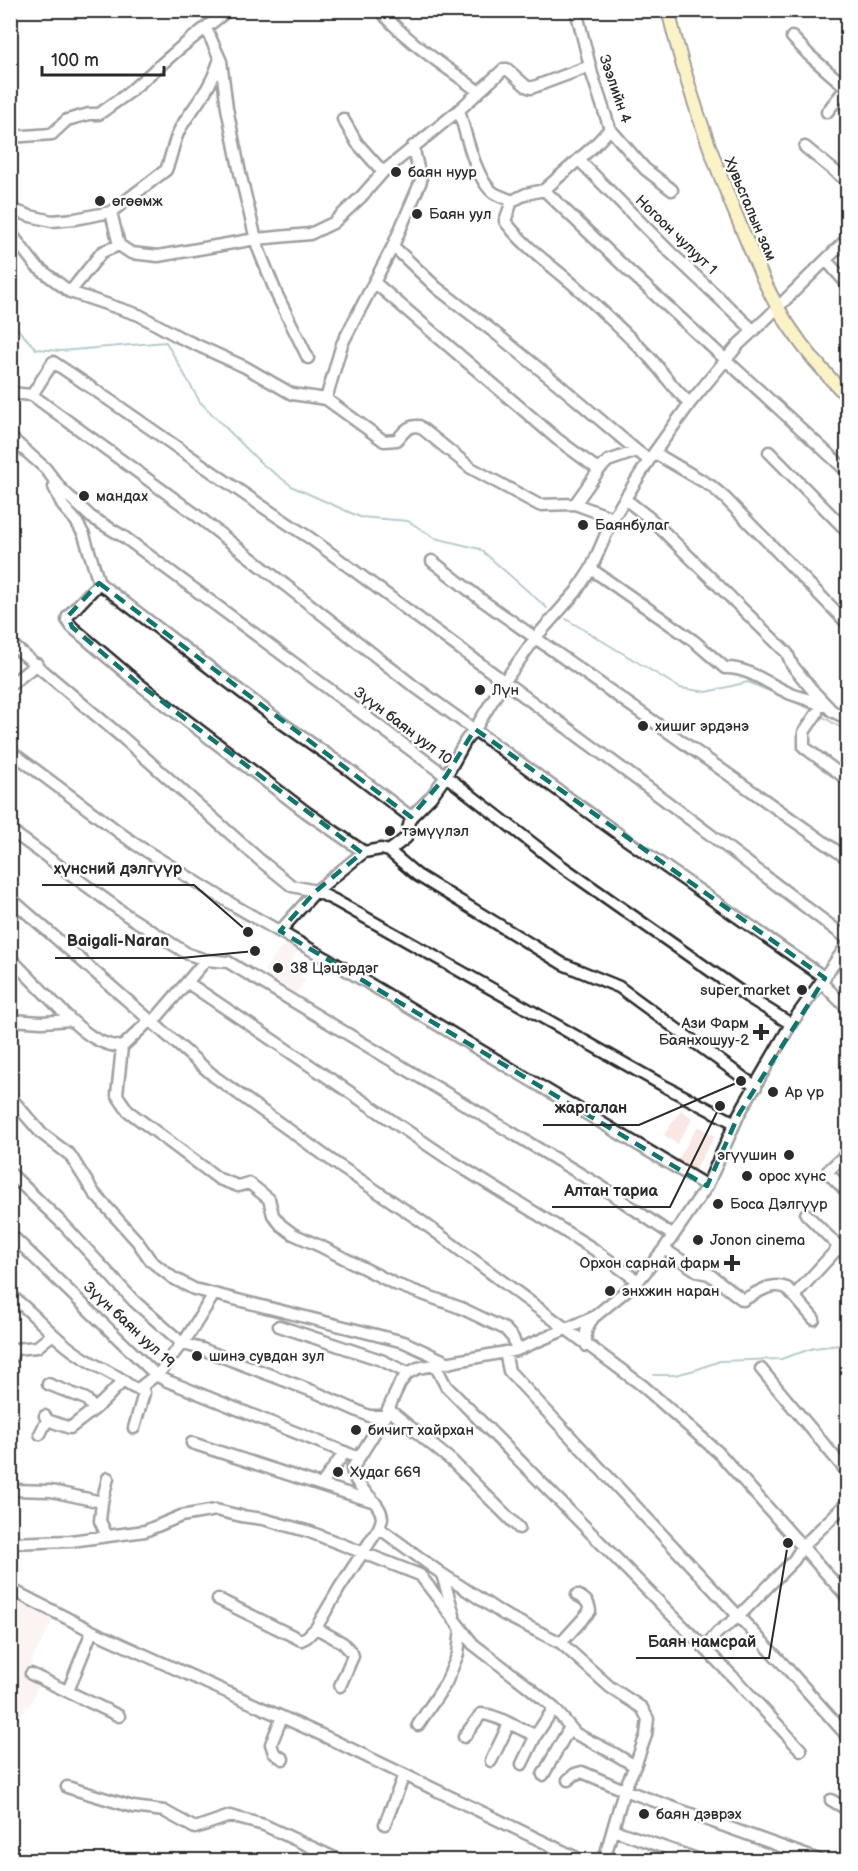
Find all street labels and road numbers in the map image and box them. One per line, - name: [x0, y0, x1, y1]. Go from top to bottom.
- street label: Зээлийн 4: [594, 52, 636, 126]
- street label: Хувьсгалын зам: [720, 154, 780, 264]
- street label: Ногоон чулуут 1: [631, 191, 721, 279]
- street label: Зүүн баян уул 10: [350, 683, 456, 769]
- street label: Зүүн баян уул 19: [79, 1278, 179, 1372]

